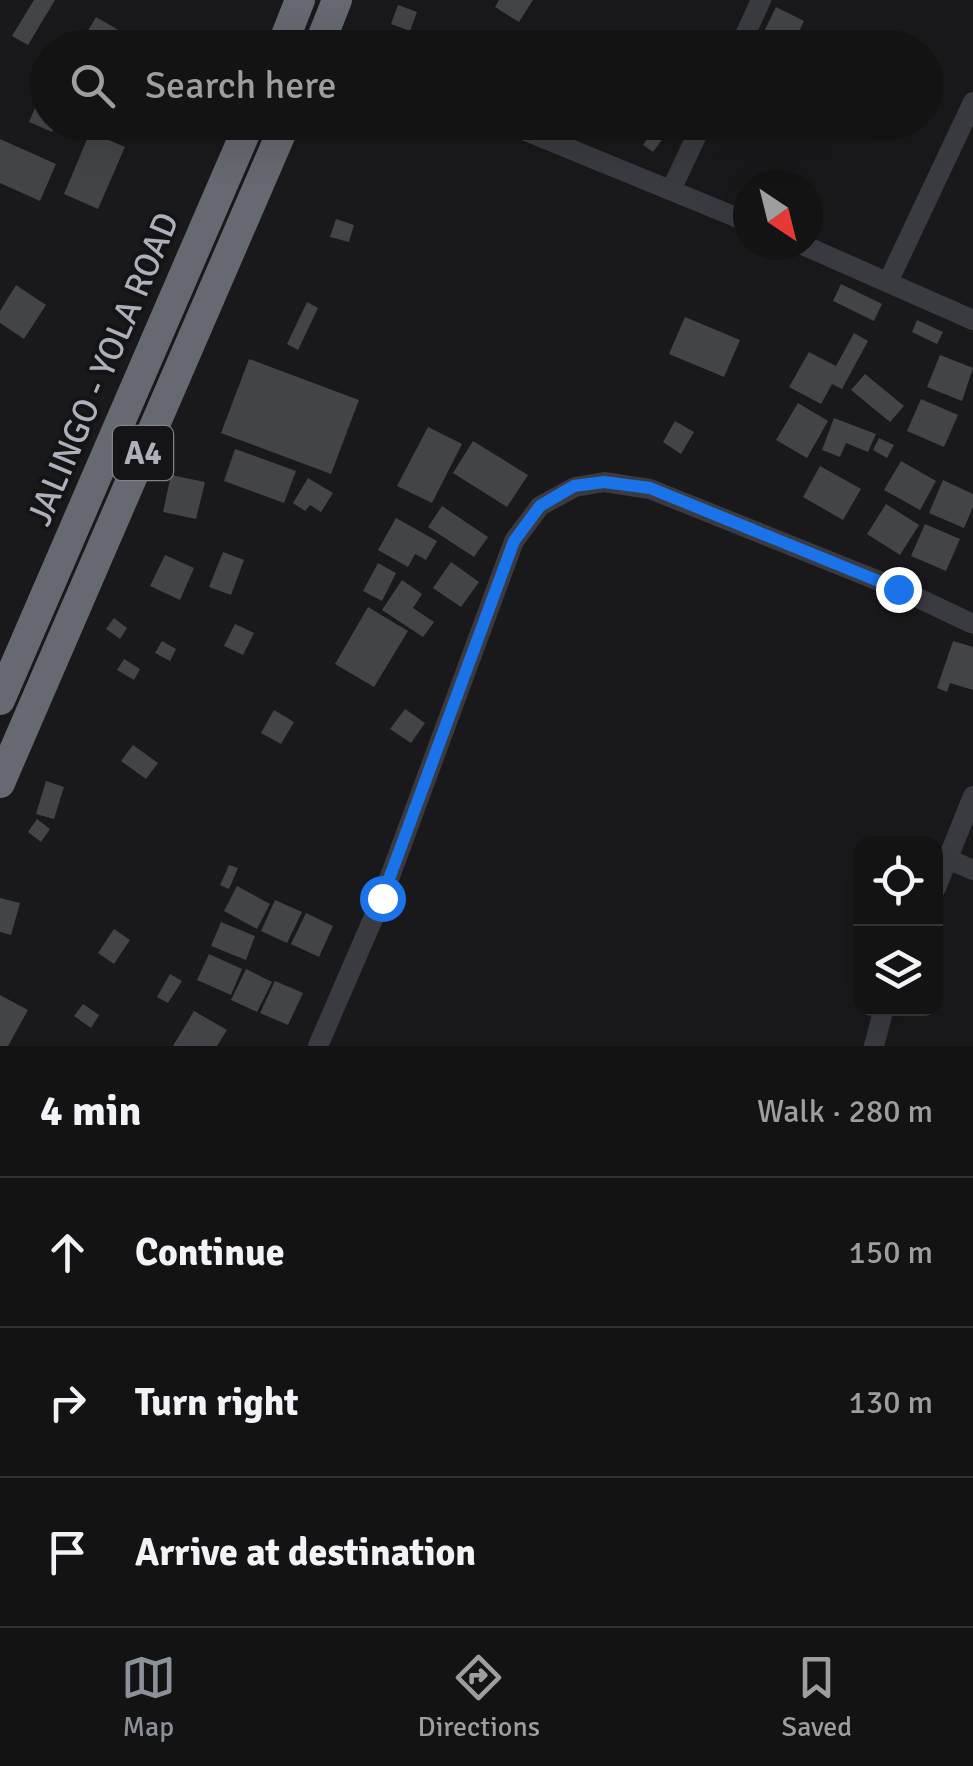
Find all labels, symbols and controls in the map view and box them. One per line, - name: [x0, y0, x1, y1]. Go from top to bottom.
- search box: [30, 30, 943, 140]
- icon: search: [65, 58, 120, 113]
- text: Search here: [145, 62, 337, 109]
- north arrow: [733, 170, 823, 260]
- street label: JALINGO - YOLA ROAD: [18, 206, 188, 532]
- road number: A4: [113, 426, 173, 480]
- route end: [876, 567, 922, 613]
- map controls: [853, 836, 943, 1016]
- button: locate: [853, 836, 943, 926]
- route start: [360, 876, 406, 922]
- button: layers: [853, 926, 943, 1016]
- text: 4 min: [40, 1086, 141, 1137]
- text: Walk · 280 m: [757, 1092, 933, 1131]
- icon: ahead: [40, 1225, 95, 1280]
- text: Continue: [135, 1229, 285, 1276]
- text: 150 m: [849, 1233, 933, 1272]
- icon: right: [40, 1375, 95, 1430]
- text: Turn right: [135, 1379, 299, 1426]
- text: 130 m: [849, 1383, 933, 1422]
- icon: arrive: [40, 1525, 95, 1580]
- text: Arrive at destination: [135, 1529, 476, 1576]
- tab: Map: [121, 1650, 176, 1744]
- tab: Directions: [418, 1650, 540, 1744]
- tab: Saved: [782, 1650, 852, 1744]

